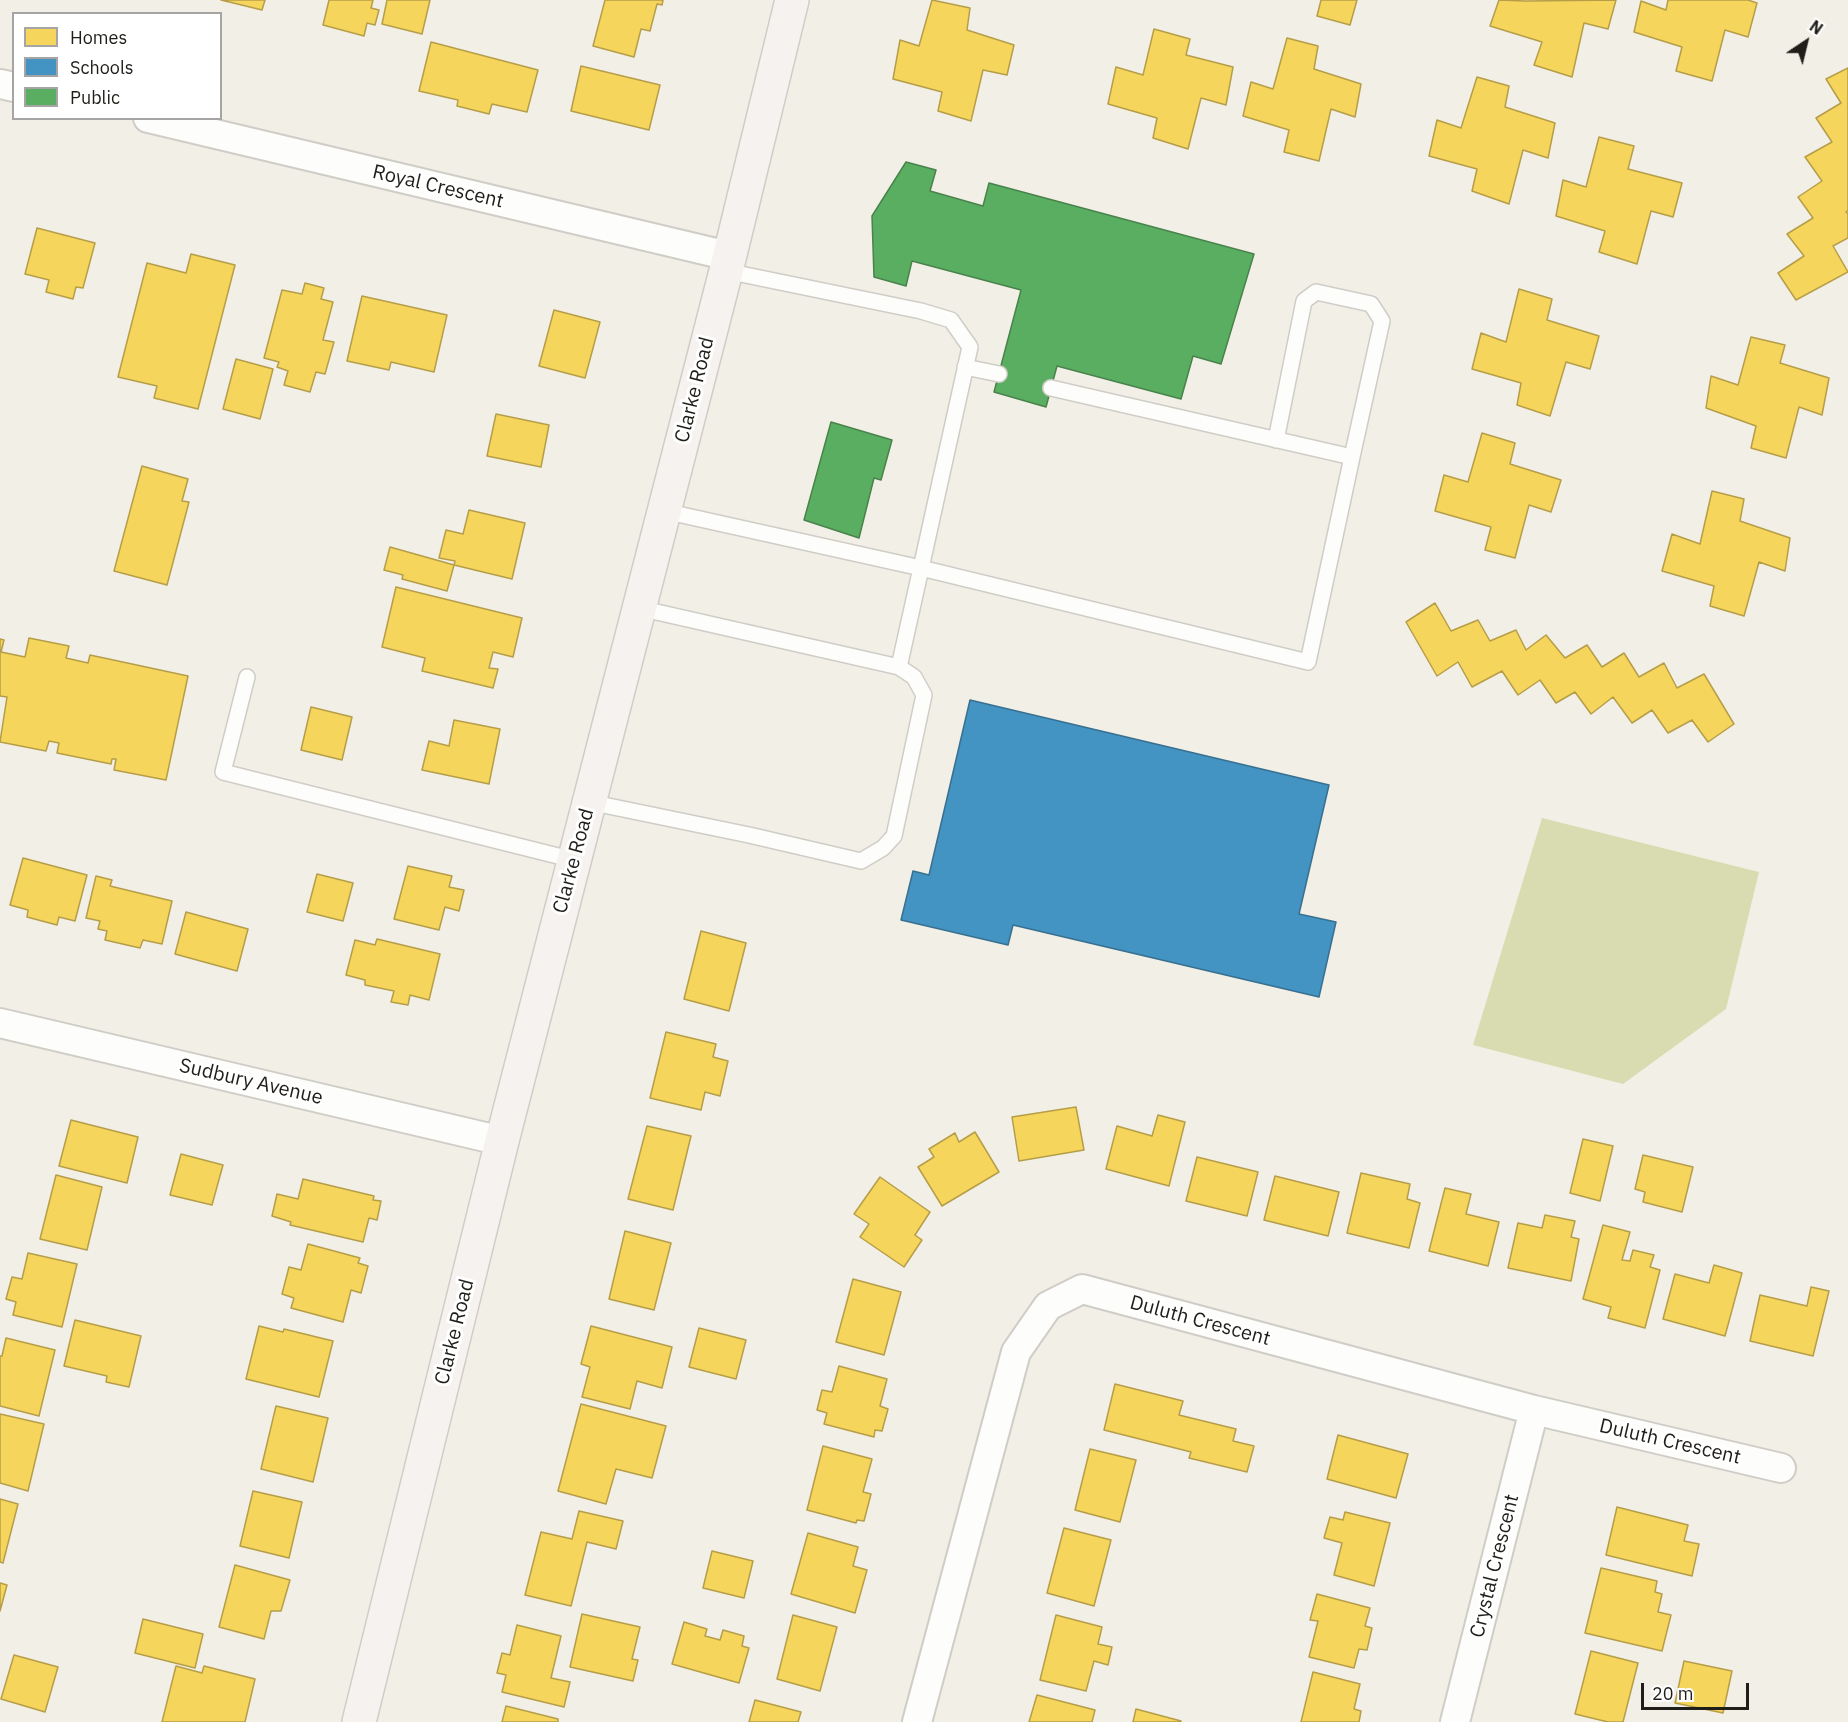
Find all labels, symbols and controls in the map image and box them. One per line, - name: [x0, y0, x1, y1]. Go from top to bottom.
- legend: [12, 12, 222, 120]
- north arrow: [1776, 12, 1836, 72]
- text: N: [1806, 16, 1827, 39]
- text: Homes: [70, 26, 127, 49]
- text: Schools: [70, 56, 134, 79]
- text: Public: [70, 86, 120, 109]
- street label: Royal Crescent: [370, 160, 506, 214]
- street label: Clarke Road: [670, 335, 720, 445]
- street label: Clarke Road: [548, 806, 600, 916]
- street label: Sudbury Avenue: [177, 1054, 325, 1110]
- street label: Clarke Road: [430, 1277, 480, 1387]
- street label: Duluth Crescent: [1127, 1291, 1273, 1351]
- street label: Duluth Crescent: [1597, 1414, 1743, 1470]
- street label: Crystal Crescent: [1466, 1492, 1524, 1640]
- scale bar: [1644, 1671, 1752, 1709]
- text: 20 m: [1652, 1682, 1694, 1705]

